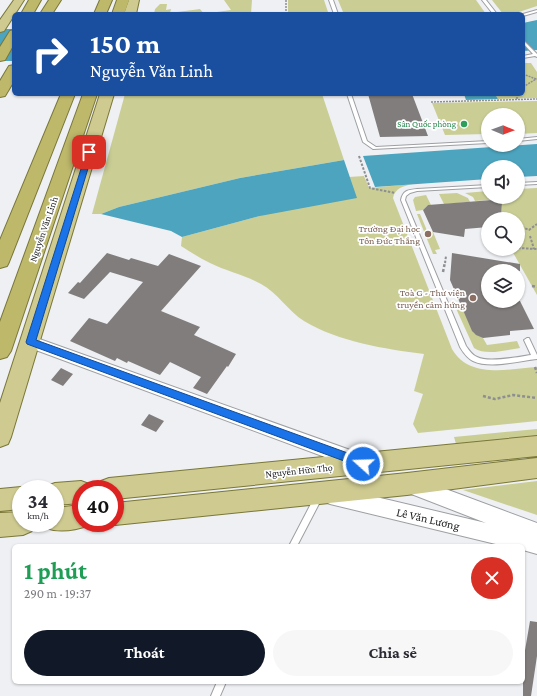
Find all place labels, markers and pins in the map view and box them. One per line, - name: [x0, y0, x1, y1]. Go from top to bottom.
- place label: Sân Quốc phòng: [397, 119, 457, 129]
- marker: Sân Quốc phòng: [459, 119, 469, 129]
- pin: [72, 135, 106, 169]
- place label: Trường Đại học Tôn Đức Thắng: [358, 223, 421, 246]
- marker: Trường Đại học Tôn Đức Thắng: [423, 229, 433, 239]
- place label: Toà G - Thư viện truyền cảm hứng: [397, 287, 466, 310]
- marker: Toà G - Thư viện truyền cảm hứng: [468, 293, 478, 303]

